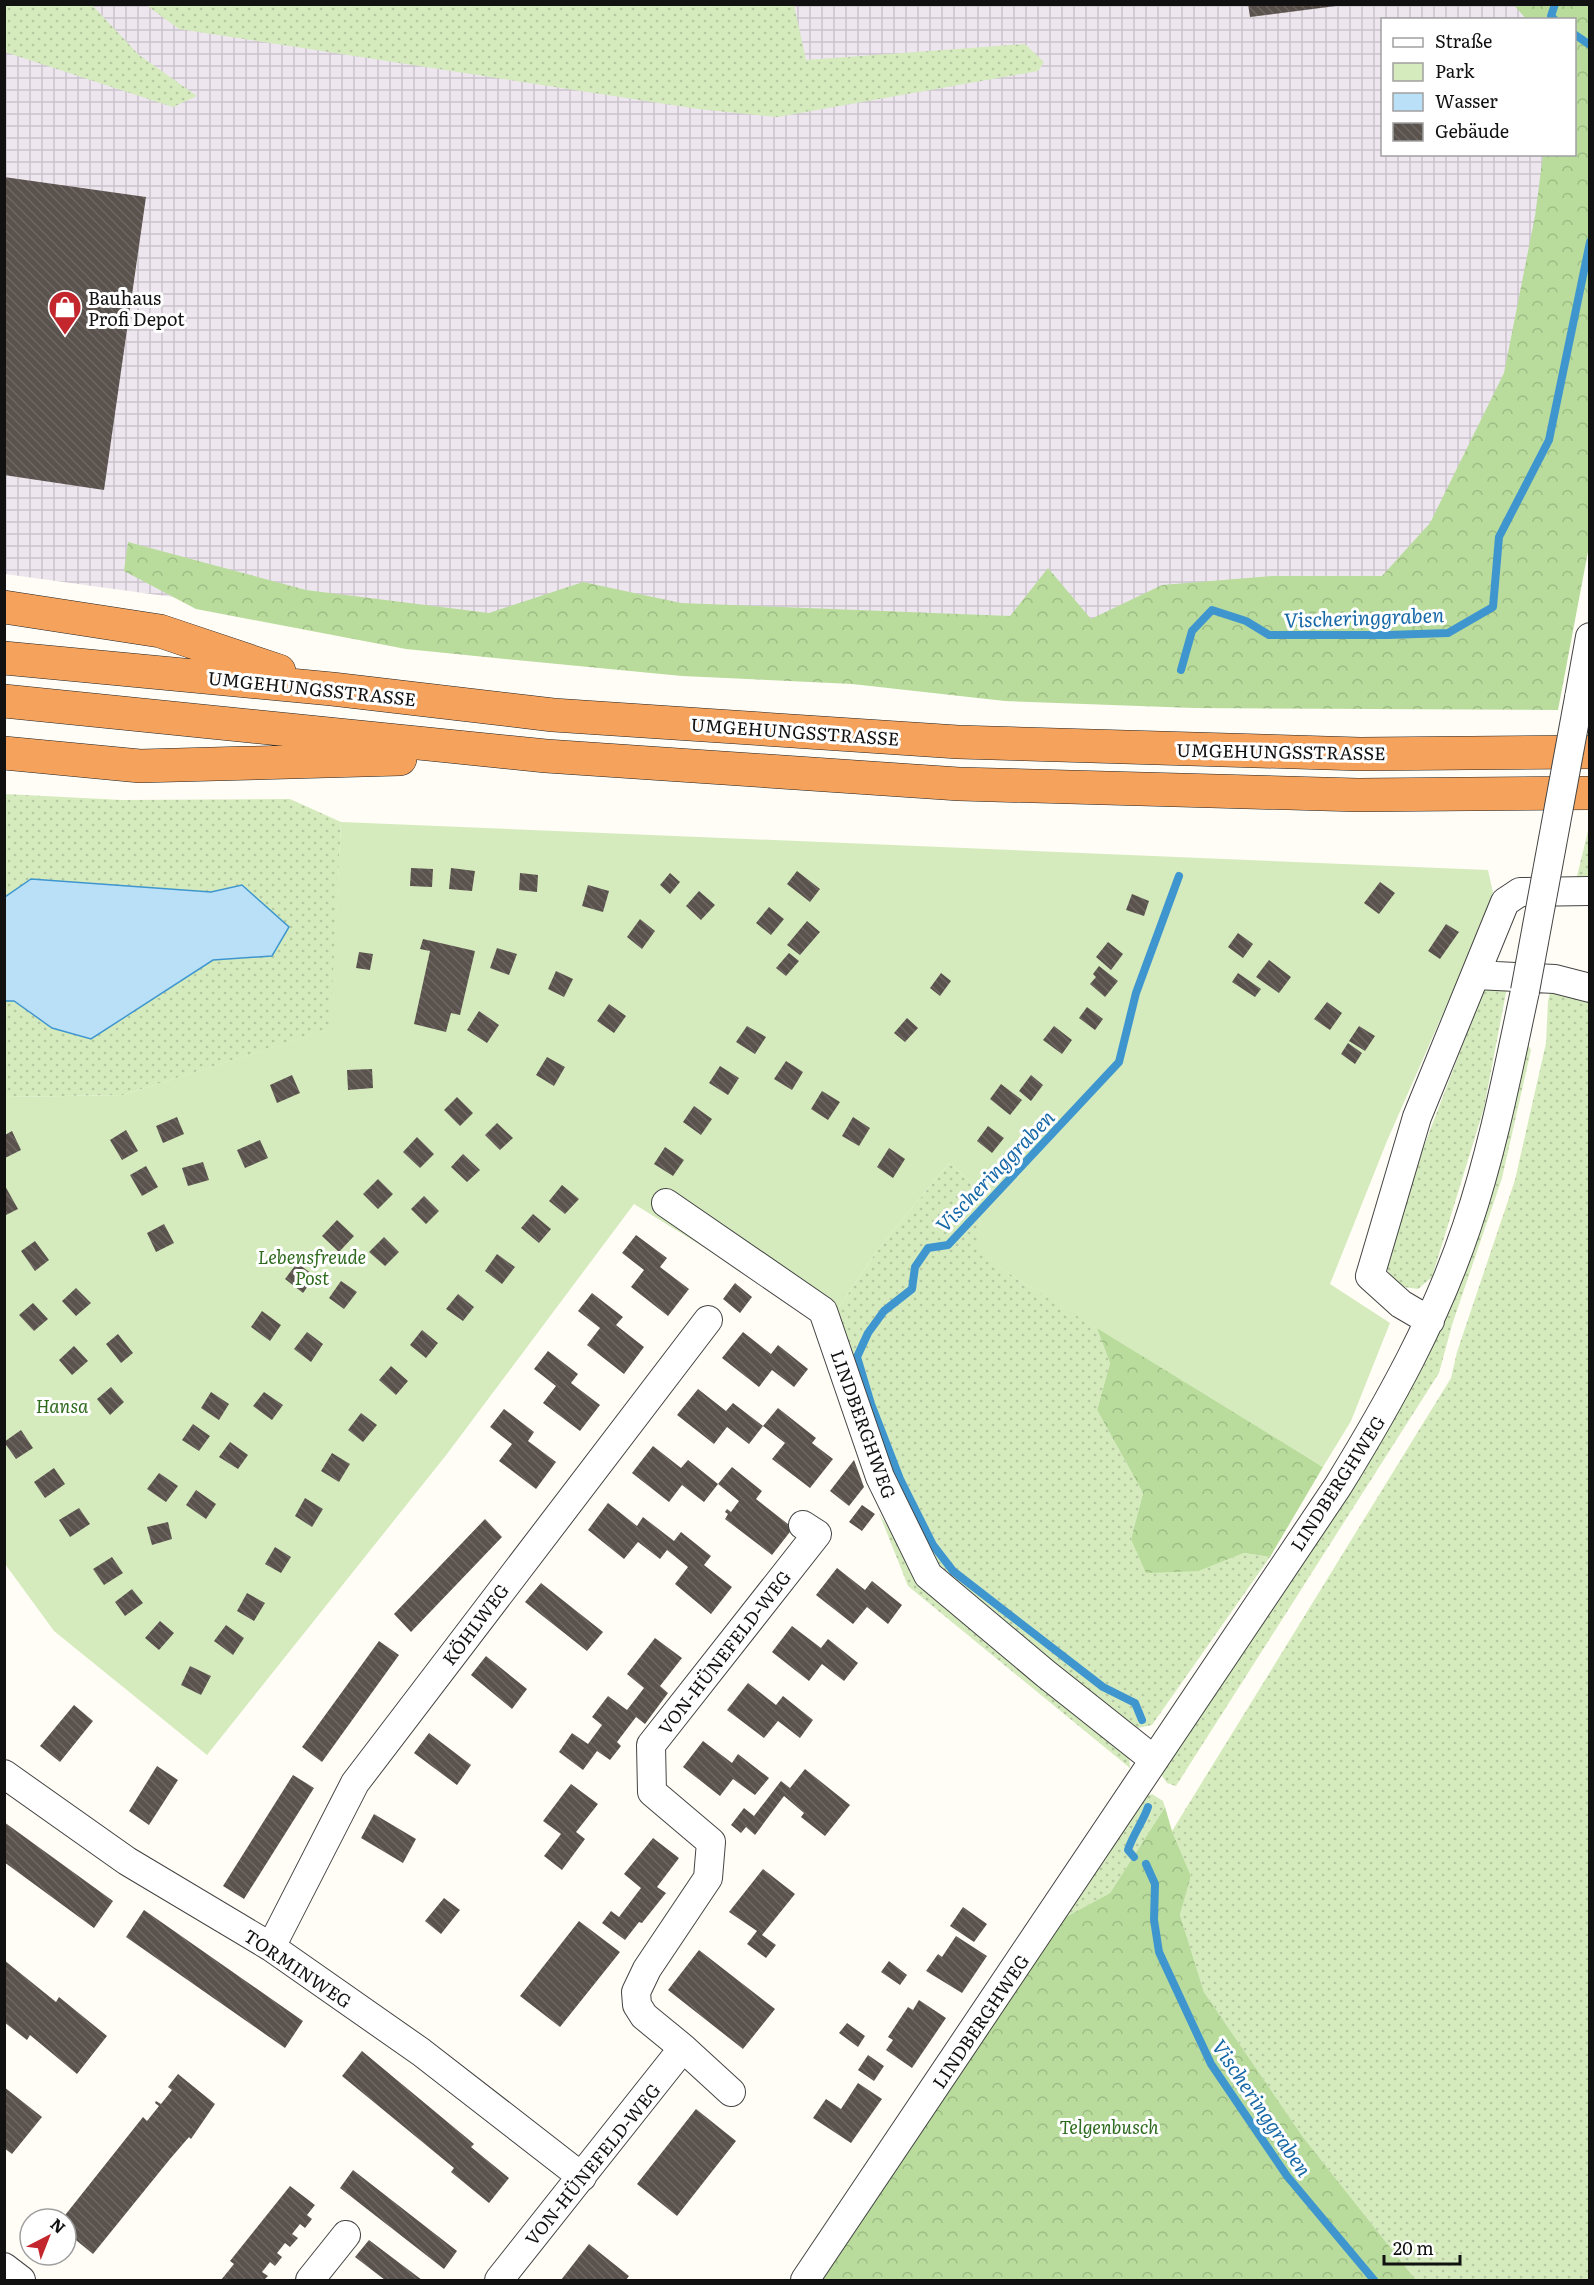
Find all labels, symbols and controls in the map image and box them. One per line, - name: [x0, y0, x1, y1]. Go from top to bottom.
- legend: [1381, 18, 1576, 156]
- text: Straße: [1435, 27, 1492, 54]
- text: Park: [1435, 57, 1476, 84]
- text: Wasser: [1435, 87, 1498, 114]
- text: Gebäude: [1435, 117, 1509, 144]
- place label: Bauhaus Profi Depot: [88, 284, 185, 332]
- shop icon: Bauhaus Profi Depot: [47, 289, 83, 336]
- water label: Vischeringgraben: [1284, 598, 1445, 634]
- street label: UMGEHUNGSSTRASSE: [207, 664, 417, 712]
- street label: UMGEHUNGSSTRASSE: [690, 710, 900, 752]
- street label: UMGEHUNGSSTRASSE: [1176, 736, 1386, 766]
- water label: Vischeringgraben: [928, 1102, 1060, 1238]
- park label: Lebensfreude Post: [258, 1243, 366, 1291]
- street label: LINDBERGHWEG: [825, 1346, 903, 1502]
- park label: Hansa: [36, 1392, 89, 1419]
- street label: LINDBERGHWEG: [1283, 1410, 1391, 1556]
- street label: VON-HÜNEFELD-WEG: [651, 1564, 797, 1740]
- street label: KÖHLWEG: [435, 1577, 515, 1671]
- street label: TORMINWEG: [239, 1922, 357, 2014]
- street label: LINDBERGHWEG: [925, 1949, 1035, 2093]
- water label: Vischeringgraben: [1206, 2032, 1320, 2182]
- street label: VON-HÜNEFELD-WEG: [518, 2077, 666, 2251]
- park label: Telgenbusch: [1059, 2113, 1159, 2140]
- north arrow: [18, 2207, 78, 2267]
- text: N: [46, 2212, 72, 2239]
- scale bar: [1384, 2228, 1460, 2266]
- text: 20 m: [1393, 2234, 1434, 2261]

